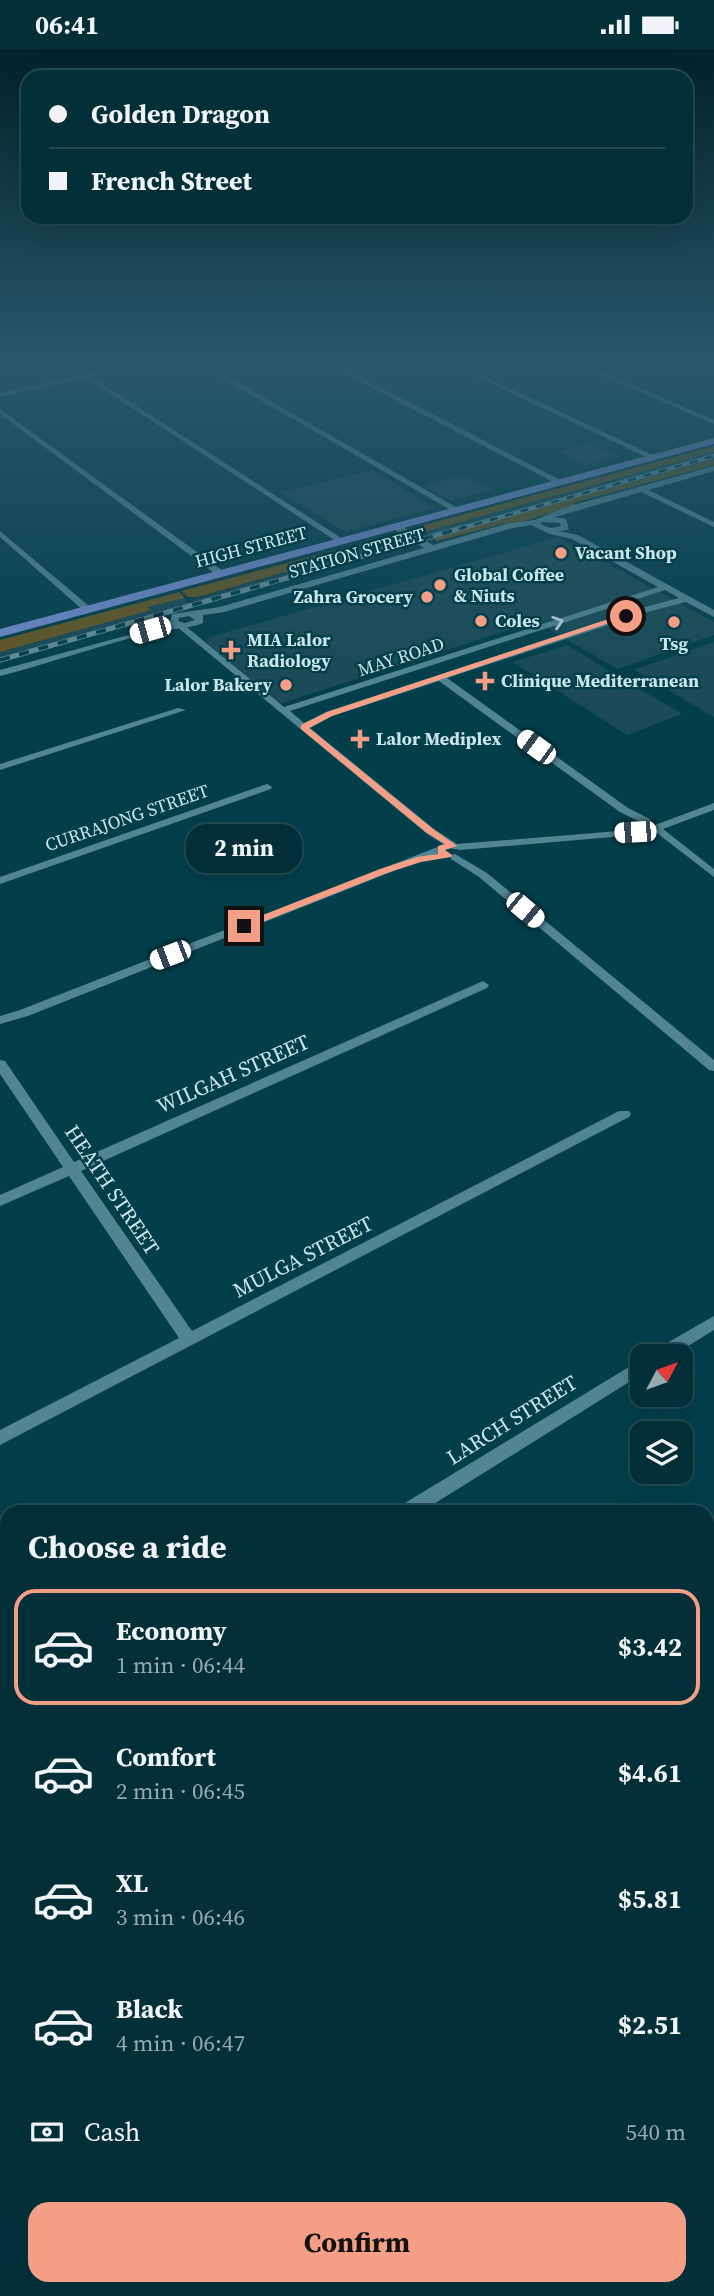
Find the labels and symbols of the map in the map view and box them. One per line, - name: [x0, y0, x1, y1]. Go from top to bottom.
- street label: HIGH STREET: [192, 520, 310, 573]
- street label: STATION STREET: [286, 521, 428, 584]
- place label: Vacant Shop: [575, 540, 677, 565]
- marker: Vacant Shop: [553, 545, 569, 561]
- place label: Global Coffee & Niuts: [454, 562, 564, 608]
- marker: Global Coffee & Niuts: [432, 577, 448, 593]
- place label: Zahra Grocery: [294, 584, 413, 609]
- marker: Zahra Grocery: [419, 589, 435, 605]
- route start: [610, 600, 642, 632]
- place label: Coles: [495, 608, 540, 633]
- marker: Coles: [473, 613, 489, 629]
- car: [127, 614, 174, 646]
- marker: Tsg: [666, 614, 682, 630]
- one-way arrow: [551, 616, 563, 630]
- place label: MIA Lalor Radiology: [247, 627, 331, 673]
- street label: MAY ROAD: [354, 631, 447, 682]
- place label: Tsg: [660, 631, 688, 656]
- marker: MIA Lalor Radiology: [221, 640, 241, 660]
- place label: Clinique Mediterranean: [501, 668, 699, 693]
- marker: Clinique Mediterranean: [475, 671, 495, 691]
- place label: Lalor Bakery: [164, 672, 272, 697]
- marker: Lalor Bakery: [278, 677, 294, 693]
- place label: Lalor Mediplex: [376, 726, 502, 751]
- car: [513, 726, 560, 768]
- marker: Lalor Mediplex: [350, 729, 370, 749]
- street label: CURRAJONG STREET: [42, 778, 212, 857]
- car: [614, 820, 657, 844]
- callout: 2 min: [186, 825, 302, 873]
- car: [503, 888, 548, 932]
- route end: [228, 910, 260, 942]
- car: [147, 938, 194, 972]
- street label: WILGAH STREET: [152, 1027, 314, 1120]
- street label: HEATH STREET: [58, 1119, 167, 1261]
- street label: MULGA STREET: [228, 1209, 378, 1304]
- north arrow: [630, 1344, 693, 1407]
- street label: LARCH STREET: [441, 1368, 583, 1471]

